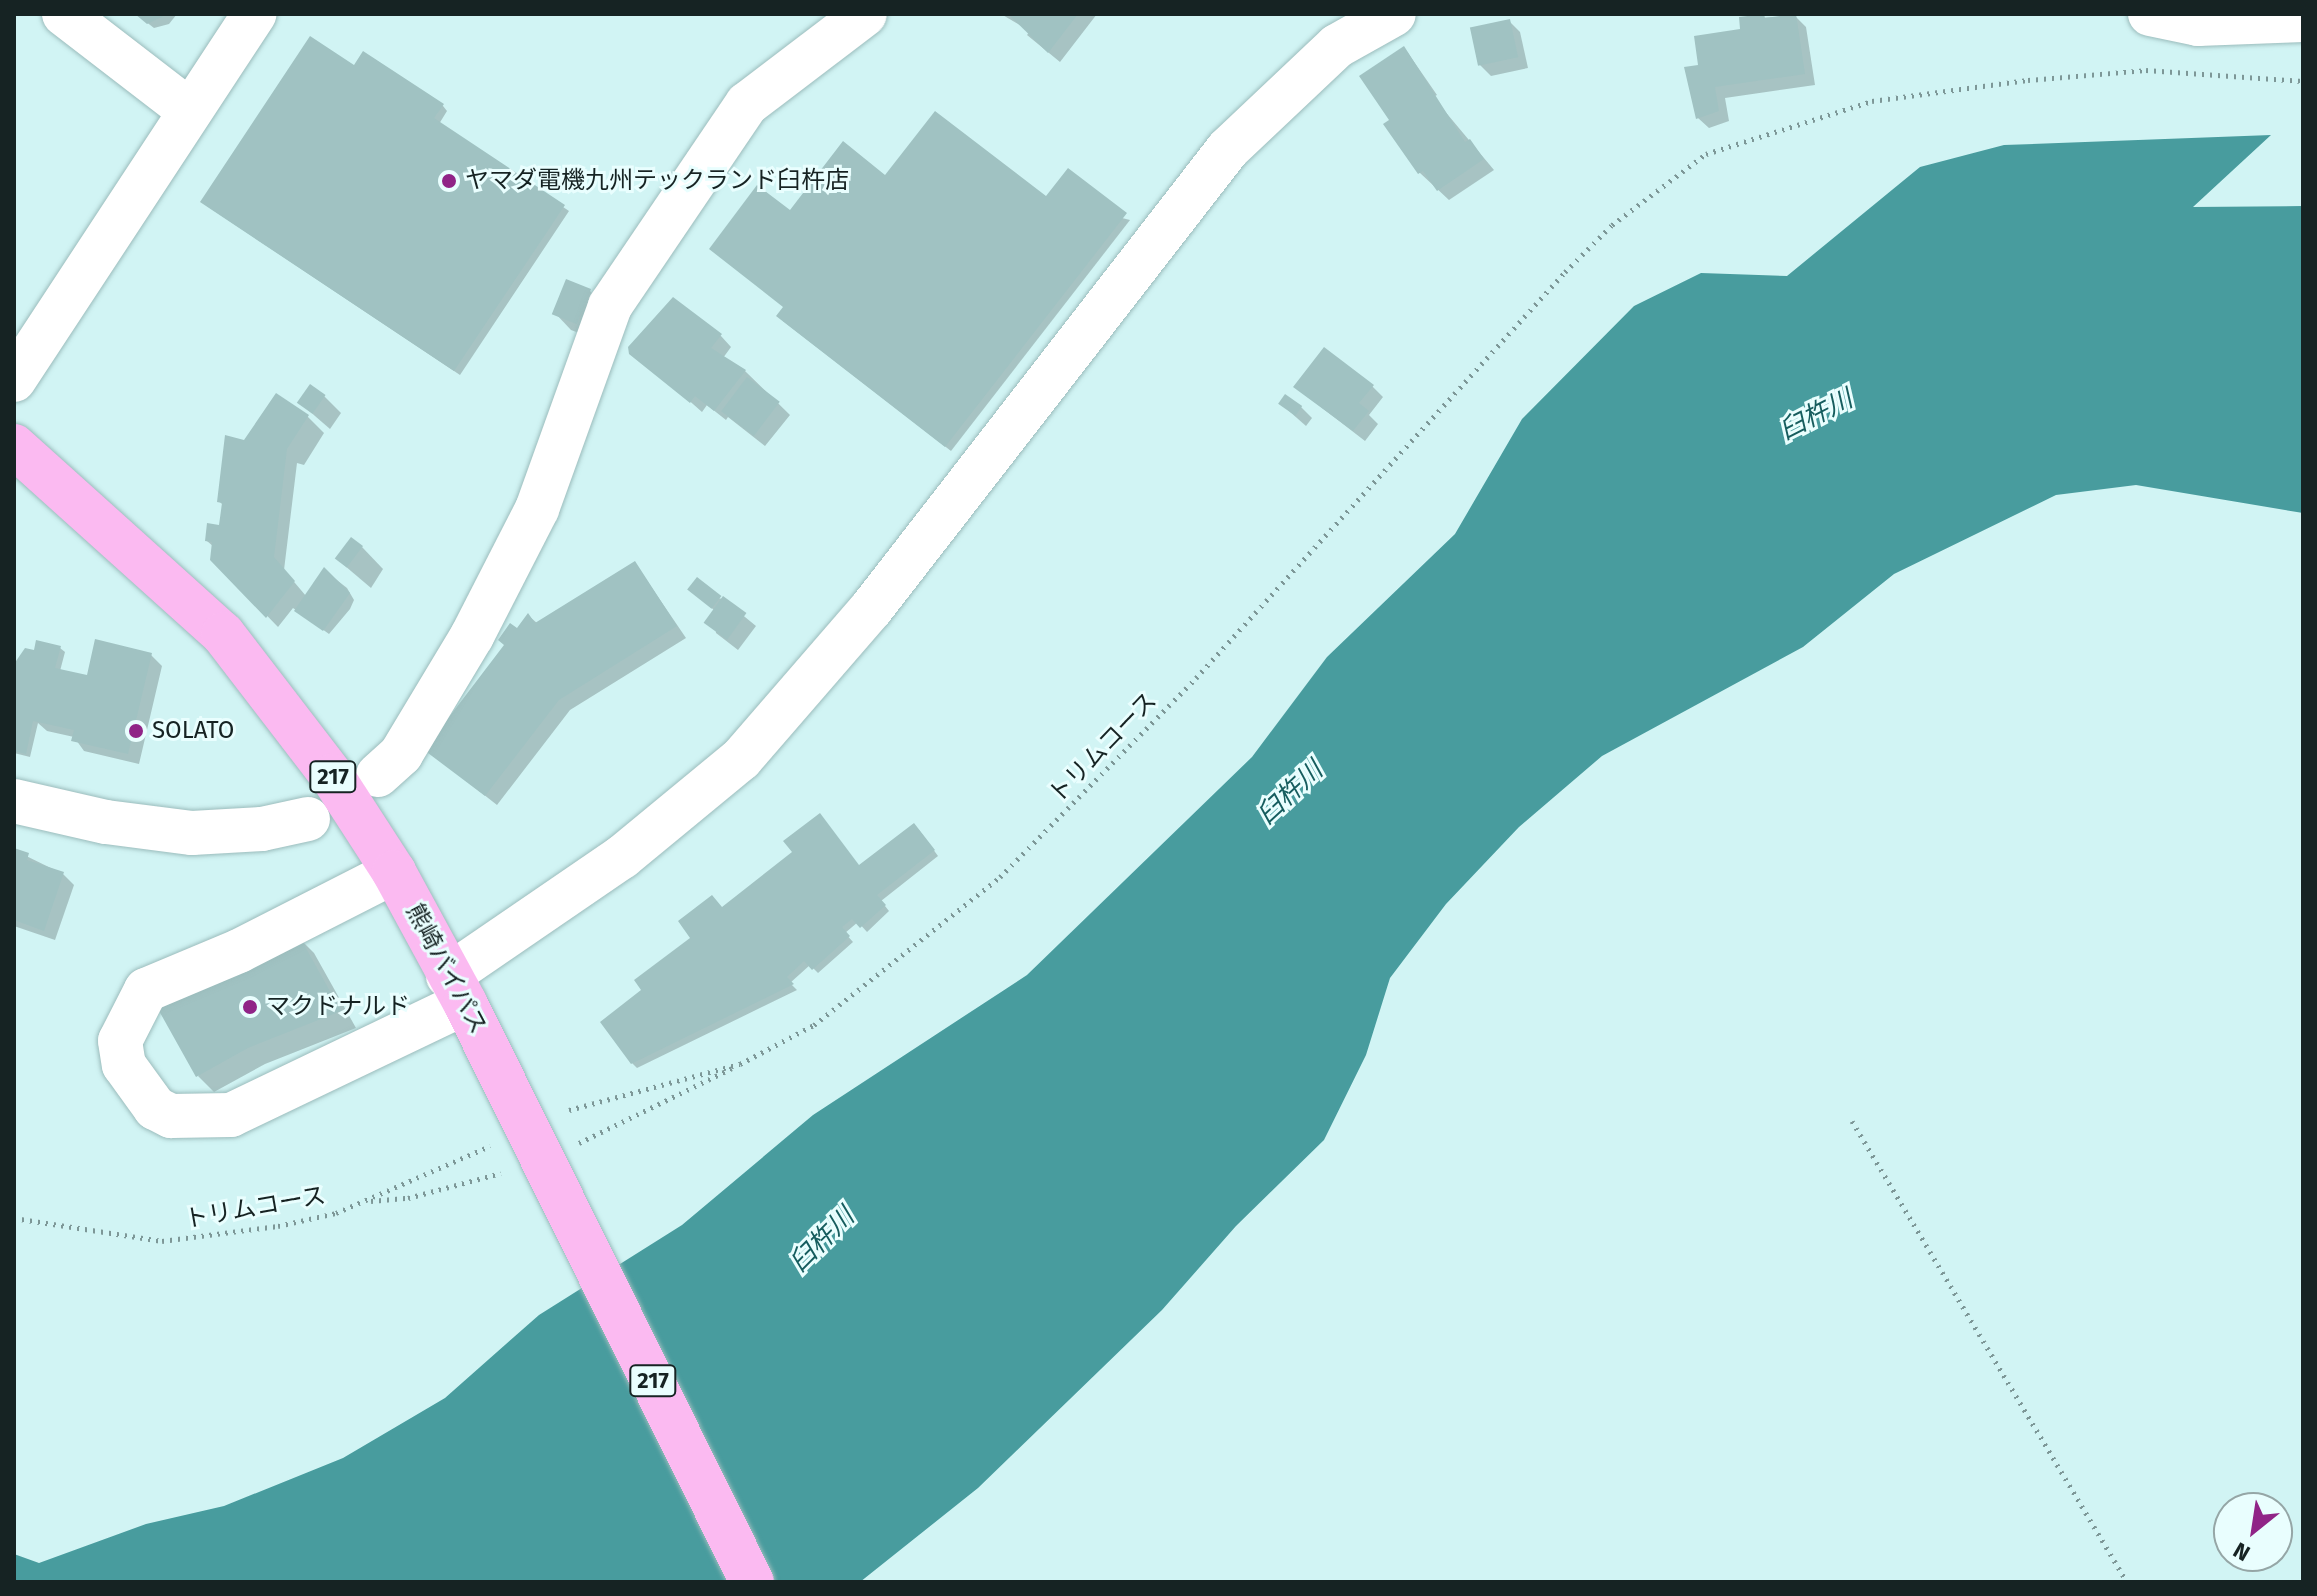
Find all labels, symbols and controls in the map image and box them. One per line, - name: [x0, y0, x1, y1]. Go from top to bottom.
- place label: ヤマダ電機九州テックランド臼杵店: [465, 167, 849, 195]
- marker: ヤマダ電機九州テックランド臼杵店: [440, 172, 458, 190]
- water label: 臼杵川: [1774, 383, 1858, 447]
- street label: トリムコース: [1043, 686, 1163, 810]
- place label: SOLATO: [152, 717, 234, 745]
- marker: SOLATO: [127, 722, 145, 740]
- water label: 臼杵川: [1251, 755, 1329, 831]
- road number: 217: [309, 759, 357, 795]
- street label: 熊崎バイパス: [399, 899, 493, 1039]
- place label: マクドナルド: [266, 993, 410, 1021]
- marker: マクドナルド: [241, 998, 259, 1016]
- street label: トリムコース: [182, 1181, 328, 1235]
- water label: 臼杵川: [783, 1201, 861, 1279]
- road number: 217: [629, 1363, 677, 1399]
- north arrow: [2213, 1492, 2293, 1572]
- text: N: [2229, 1536, 2255, 1567]

